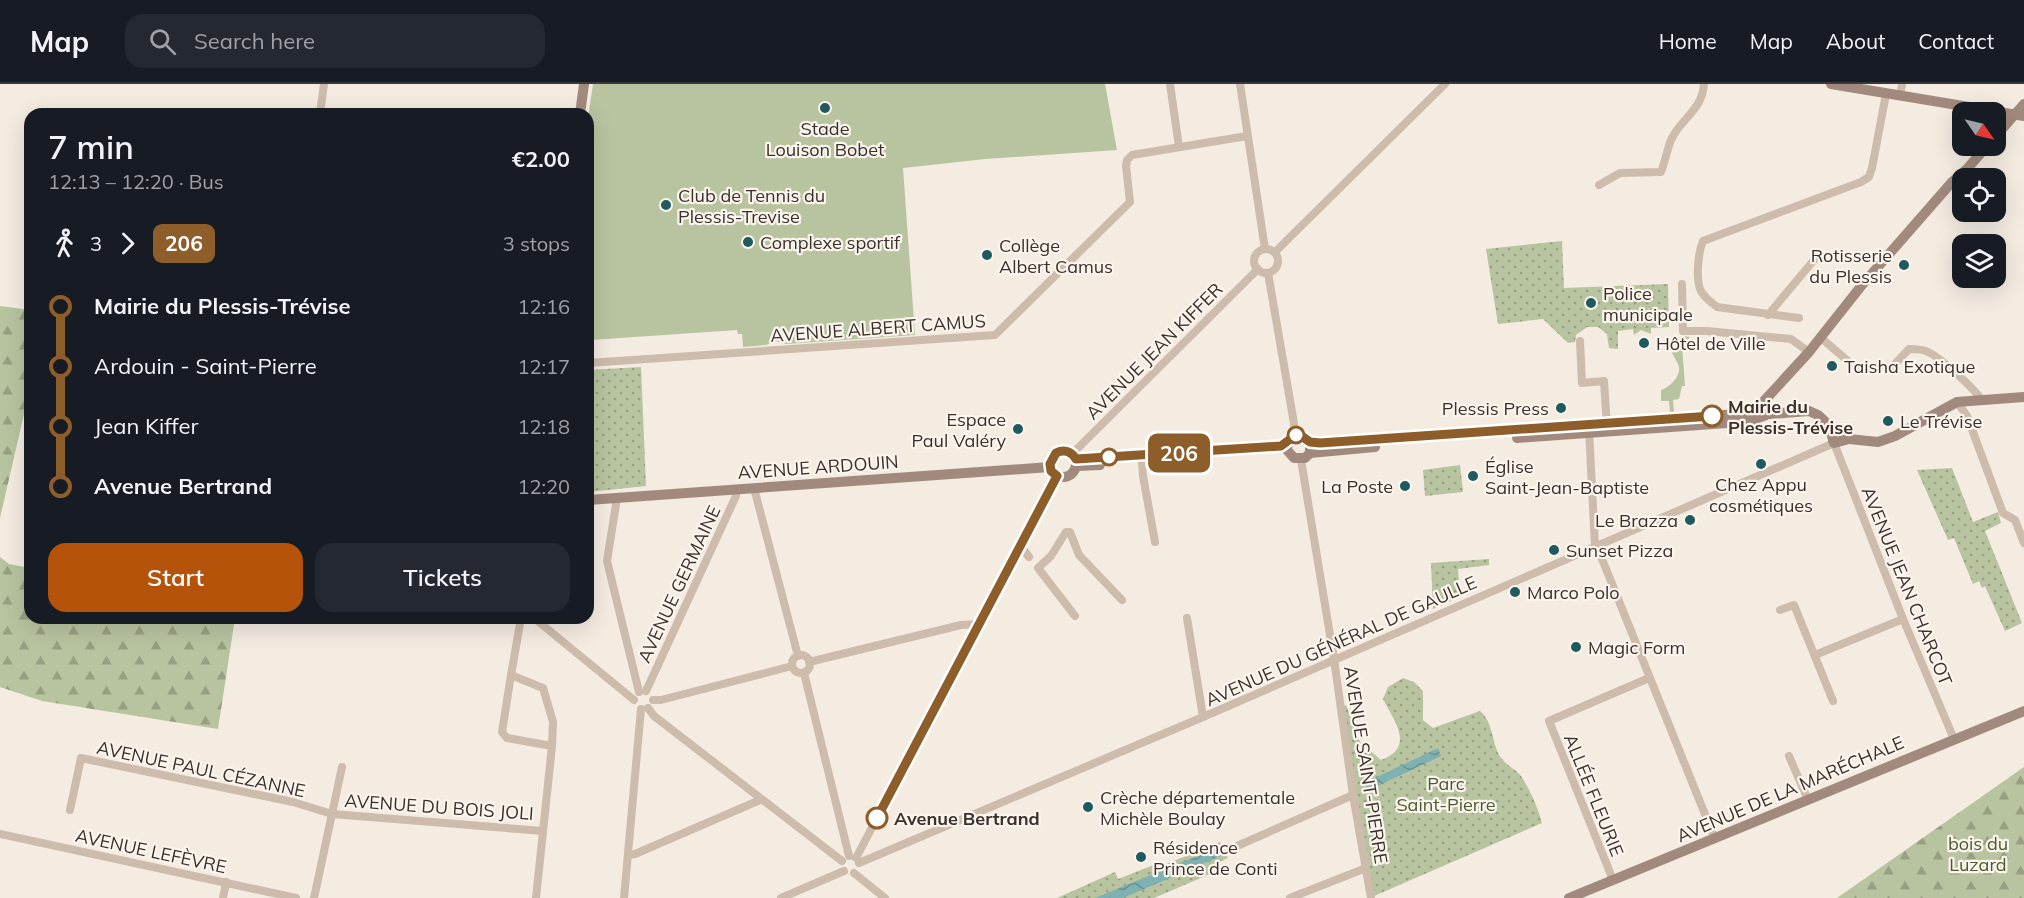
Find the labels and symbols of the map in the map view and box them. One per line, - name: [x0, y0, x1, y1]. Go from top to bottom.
- marker: Stade Louison Bobet: [818, 101, 832, 115]
- north arrow: [1952, 102, 2006, 156]
- place label: Stade Louison Bobet: [766, 117, 884, 161]
- place label: Club de Tennis du Plessis-Trevise: [678, 184, 825, 228]
- marker: Club de Tennis du Plessis-Trevise: [659, 198, 673, 212]
- place label: Complexe sportif: [760, 231, 901, 254]
- place label: Collège Albert Camus: [999, 234, 1113, 278]
- marker: Complexe sportif: [741, 235, 755, 249]
- place label: Rotisserie du Plessis: [1809, 244, 1892, 288]
- marker: Collège Albert Camus: [980, 248, 994, 262]
- marker: Rotisserie du Plessis: [1897, 258, 1911, 272]
- street label: AVENUE JEAN KIFFER: [1081, 278, 1227, 424]
- place label: Police municipale: [1603, 282, 1693, 326]
- marker: Police municipale: [1584, 296, 1598, 310]
- street label: AVENUE ALBERT CAMUS: [770, 309, 986, 347]
- place label: Hôtel de Ville: [1656, 332, 1765, 355]
- marker: Hôtel de Ville: [1637, 336, 1651, 350]
- place label: Taisha Exotique: [1844, 355, 1975, 378]
- marker: Taisha Exotique: [1825, 359, 1839, 373]
- place label: Mairie du Plessis-Trévise: [1728, 395, 1853, 439]
- place label: Plessis Press: [1442, 397, 1549, 420]
- marker: Plessis Press: [1554, 401, 1568, 415]
- marker: Mairie du Plessis-Trévise: [1701, 405, 1723, 427]
- place label: Espace Paul Valéry: [912, 408, 1006, 452]
- place label: Le Trévise: [1900, 410, 1982, 433]
- marker: Le Trévise: [1881, 414, 1895, 428]
- marker: Espace Paul Valéry: [1011, 422, 1025, 436]
- unlabelled marker: [1287, 426, 1305, 444]
- line badge: 206: [1144, 434, 1214, 472]
- unlabelled marker: [1100, 448, 1118, 466]
- street label: AVENUE ARDOUIN: [737, 450, 899, 484]
- place label: Église Saint-Jean-Baptiste: [1485, 455, 1649, 499]
- marker: Chez Appu cosmétiques: [1754, 457, 1768, 471]
- marker: Église Saint-Jean-Baptiste: [1466, 469, 1480, 483]
- place label: Chez Appu cosmétiques: [1709, 473, 1813, 517]
- place label: La Poste: [1321, 475, 1393, 498]
- marker: La Poste: [1398, 479, 1412, 493]
- street label: AVENUE JEAN CHARCOT: [1857, 483, 1958, 689]
- street label: AVENUE GERMAINE: [632, 502, 726, 666]
- place label: Le Brazza: [1595, 509, 1678, 532]
- marker: Le Brazza: [1683, 513, 1697, 527]
- place label: Sunset Pizza: [1566, 539, 1673, 562]
- marker: Sunset Pizza: [1547, 543, 1561, 557]
- street label: AVENUE DU GÉNÉRAL DE GAULLE: [1202, 571, 1480, 711]
- place label: Marco Polo: [1527, 581, 1620, 604]
- marker: Marco Polo: [1508, 585, 1522, 599]
- place label: Magic Form: [1588, 636, 1685, 659]
- marker: Magic Form: [1569, 640, 1583, 654]
- street label: AVENUE SAINT-PIERRE: [1339, 664, 1393, 866]
- street label: ALLÉE FLEURIE: [1559, 730, 1629, 860]
- street label: AVENUE DE LA MARÉCHALE: [1673, 731, 1907, 847]
- street label: AVENUE PAUL CÉZANNE: [95, 736, 307, 802]
- park label: Parc Saint-Pierre: [1396, 772, 1496, 816]
- place label: Crèche départementale Michèle Boulay: [1100, 786, 1295, 830]
- street label: AVENUE DU BOIS JOLI: [344, 789, 534, 825]
- marker: Crèche départementale Michèle Boulay: [1081, 800, 1095, 814]
- marker: Avenue Bertrand: [866, 807, 888, 829]
- place label: Avenue Bertrand: [894, 807, 1040, 830]
- street label: AVENUE LEFÈVRE: [73, 824, 229, 878]
- park label: bois du Luzard: [1948, 832, 2008, 876]
- place label: Résidence Prince de Conti: [1153, 836, 1278, 880]
- marker: Résidence Prince de Conti: [1134, 850, 1148, 864]

